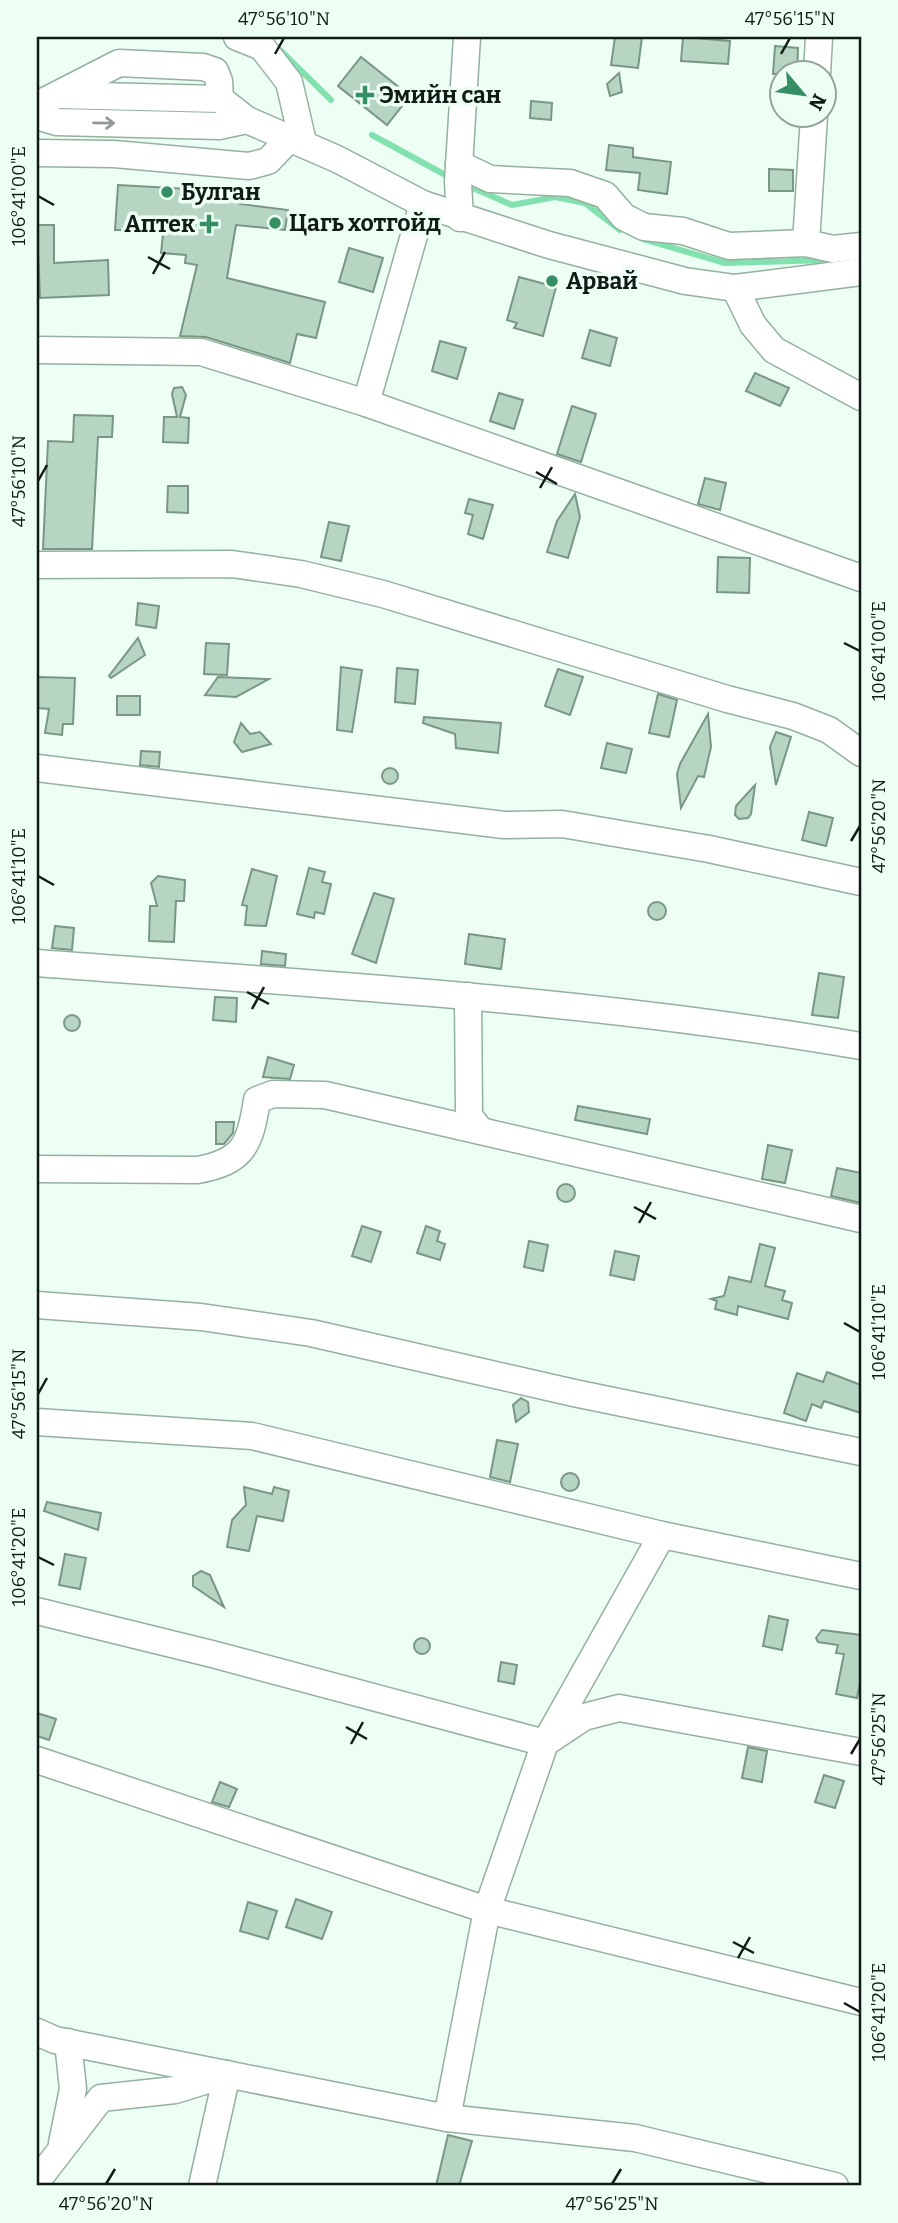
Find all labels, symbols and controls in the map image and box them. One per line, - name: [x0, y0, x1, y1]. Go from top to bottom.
- text: 47°56'10"N: [238, 8, 330, 30]
- text: 47°56'15"N: [745, 8, 835, 30]
- north arrow: [768, 60, 838, 130]
- place label: Эмийн сан: [379, 81, 501, 109]
- marker: Эмийн сан: [357, 87, 373, 103]
- text: N: [804, 90, 831, 114]
- one-way arrow: [92, 116, 115, 130]
- text: 106°41'00"E: [8, 146, 30, 246]
- place label: Булган: [181, 178, 260, 206]
- marker: Булган: [159, 184, 175, 200]
- place label: Цагь хотгойд: [289, 209, 441, 237]
- place label: Аптек: [125, 210, 195, 238]
- marker: Цагь хотгойд: [267, 215, 283, 231]
- marker: Аптек: [201, 216, 217, 232]
- place label: Арвай: [566, 267, 638, 295]
- marker: Арвай: [544, 273, 560, 289]
- text: 47°56'10"N: [8, 435, 30, 527]
- text: 106°41'00"E: [868, 601, 890, 701]
- text: 47°56'20"N: [868, 779, 890, 873]
- text: 106°41'10"E: [8, 828, 30, 924]
- text: 106°41'10"E: [868, 1284, 890, 1380]
- text: 47°56'15"N: [8, 1349, 30, 1439]
- text: 106°41'20"E: [8, 1508, 30, 1606]
- text: 47°56'25"N: [868, 1693, 890, 1785]
- text: 106°41'20"E: [868, 1963, 890, 2061]
- text: 47°56'20"N: [59, 2193, 153, 2215]
- text: 47°56'25"N: [566, 2193, 658, 2215]

